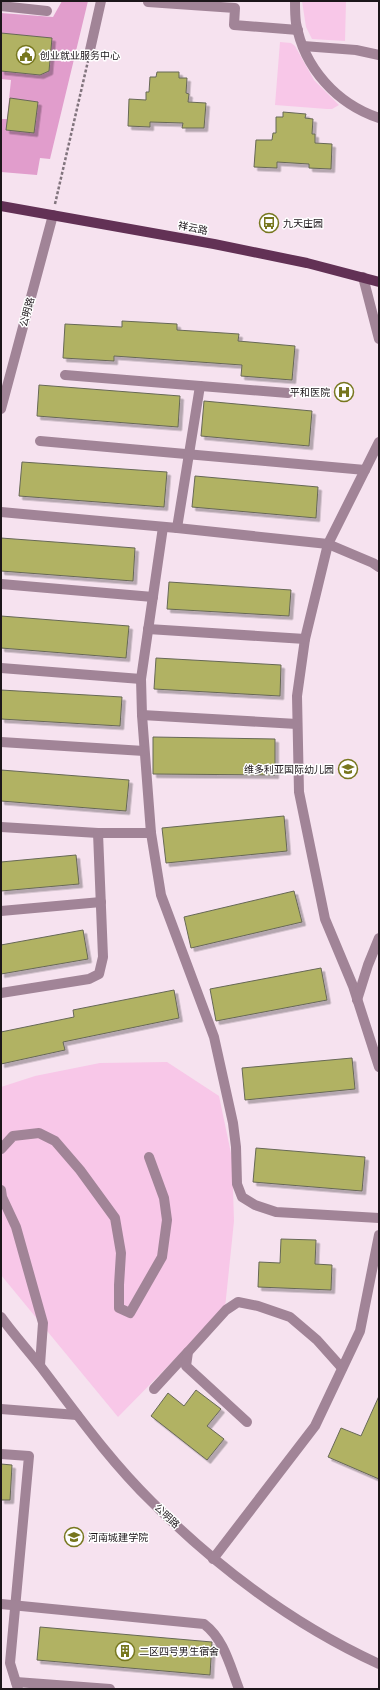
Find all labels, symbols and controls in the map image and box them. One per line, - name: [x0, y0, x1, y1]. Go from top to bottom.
- public building icon: 创业就业服务中心: [15, 44, 37, 66]
- place label: 创业就业服务中心: [40, 49, 120, 62]
- bus stop icon: 九天庄园: [258, 212, 280, 234]
- place label: 九天庄园: [283, 217, 323, 230]
- street label: 祥云路: [177, 219, 209, 237]
- street label: 公明路: [17, 296, 37, 328]
- hospital icon: 平和医院: [333, 381, 355, 403]
- place label: 平和医院: [290, 386, 330, 399]
- school or university icon: 维多利亚国际幼儿园: [337, 758, 359, 780]
- place label: 维多利亚国际幼儿园: [244, 763, 334, 776]
- street label: 公明路: [152, 1501, 182, 1531]
- school or university icon: 河南城建学院: [63, 1526, 85, 1548]
- place label: 河南城建学院: [88, 1531, 148, 1544]
- building icon: 二区四号男生宿舍: [114, 1640, 136, 1662]
- place label: 二区四号男生宿舍: [139, 1645, 219, 1658]

